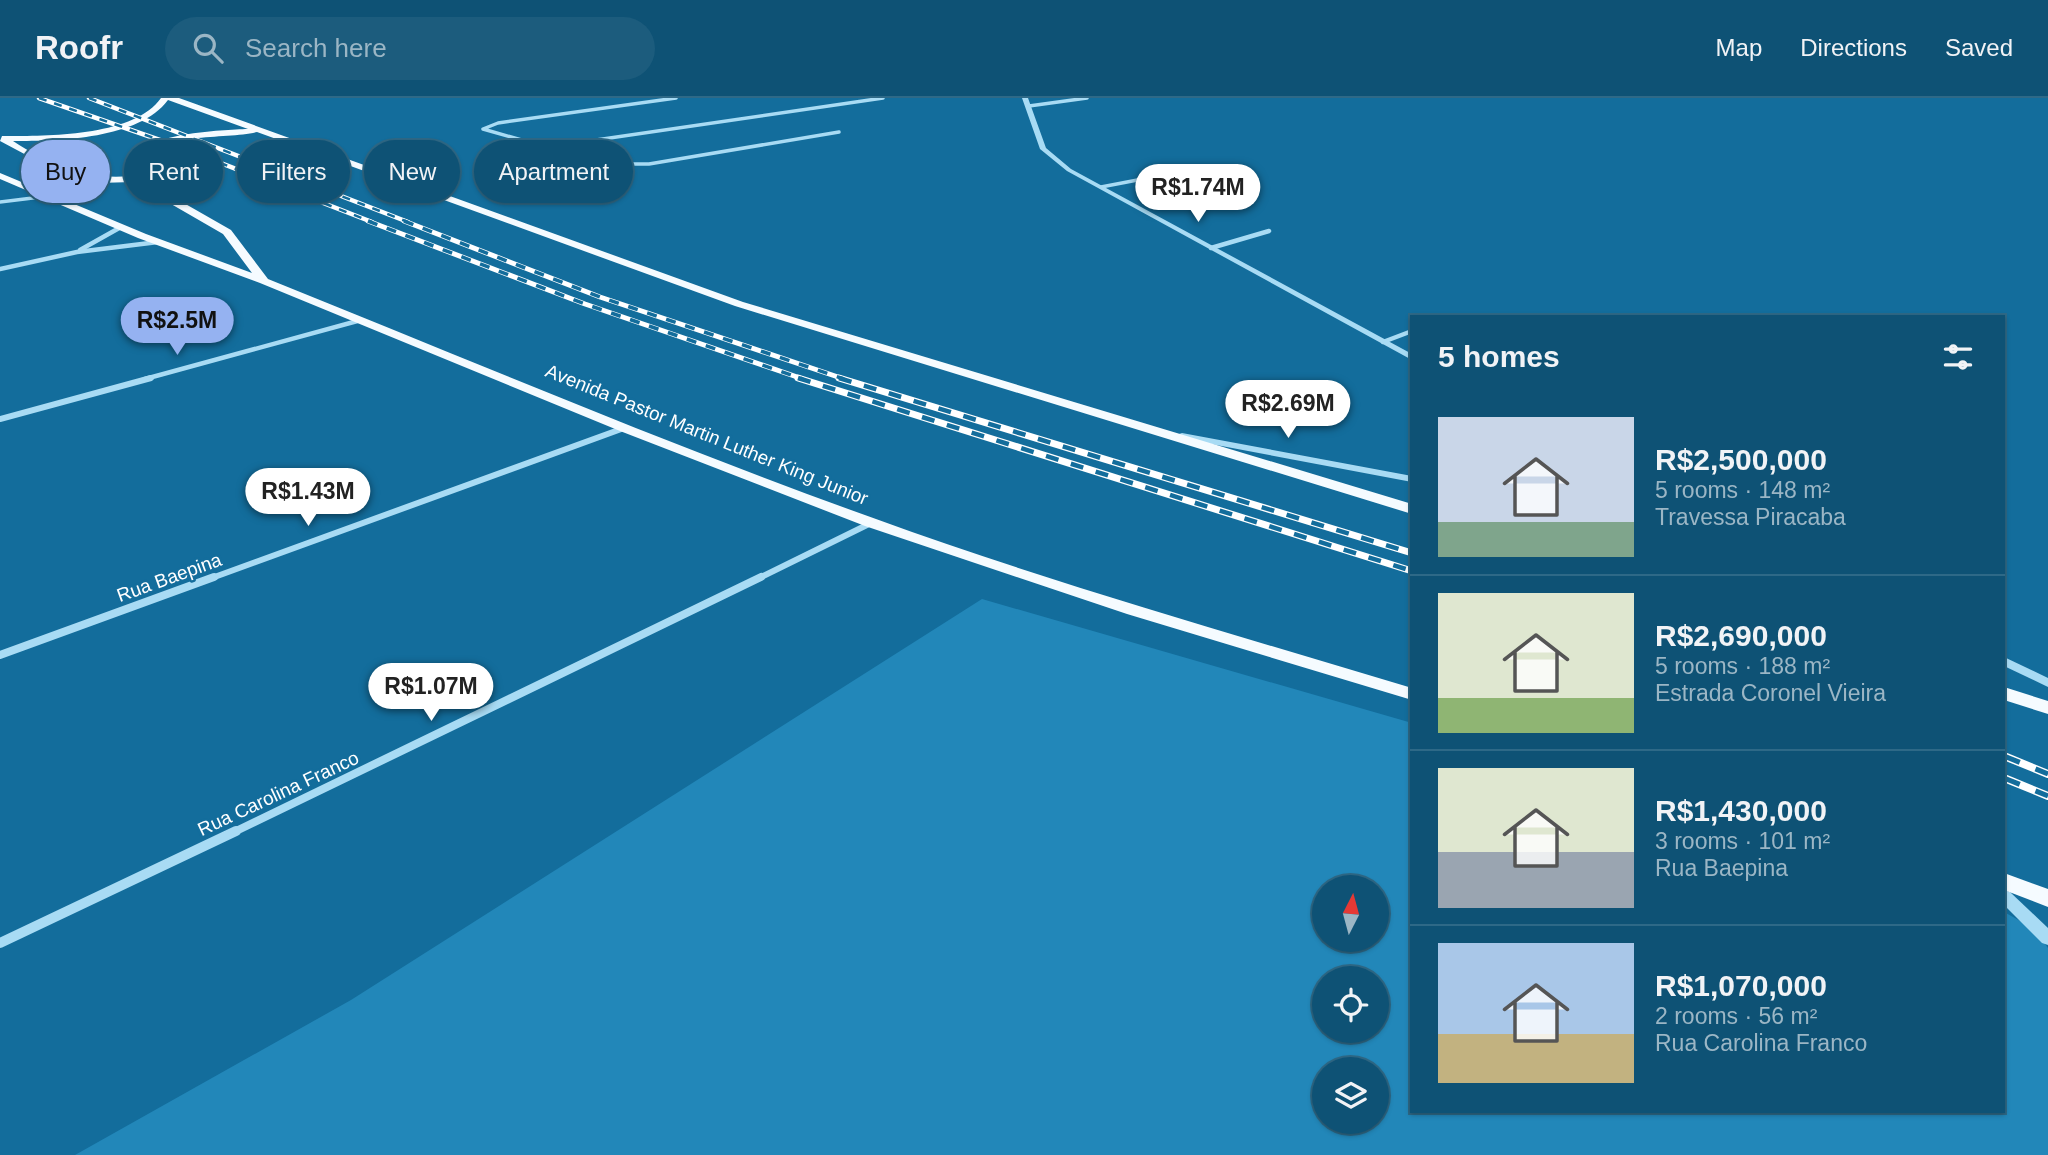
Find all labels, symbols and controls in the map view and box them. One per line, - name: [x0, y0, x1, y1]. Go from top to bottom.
- search box: [165, 17, 655, 80]
- text: Roofr: [35, 29, 123, 66]
- icon: search: [189, 29, 227, 67]
- text: Search here: [245, 33, 387, 63]
- text: Map: [1716, 34, 1762, 61]
- text: Directions: [1800, 34, 1907, 61]
- text: Saved: [1945, 34, 2013, 61]
- chip: Buy: [21, 140, 110, 203]
- chip: Rent: [124, 140, 223, 203]
- chip: Filters: [237, 140, 350, 203]
- chip: New: [364, 140, 460, 203]
- chip: Apartment: [474, 140, 633, 203]
- pin: R$1.74M: [1133, 164, 1263, 224]
- text: R$1.74M: [1151, 174, 1245, 200]
- pin: R$2.5M: [120, 298, 234, 357]
- text: R$2.5M: [137, 307, 217, 333]
- icon: filters: [1939, 338, 1977, 376]
- text: 5 homes: [1438, 340, 1560, 373]
- street label: Avenida Pastor Martin Luther King Junior: [542, 360, 872, 509]
- pin: R$2.69M: [1223, 380, 1353, 440]
- text: R$2.69M: [1241, 390, 1335, 416]
- text: R$2,500,000: [1655, 443, 1827, 476]
- icon: home: [1494, 445, 1578, 529]
- pin: R$1.43M: [243, 468, 373, 528]
- text: 5 rooms · 148 m²: [1655, 477, 1830, 503]
- text: R$1.43M: [261, 478, 355, 504]
- text: Travessa Piracaba: [1655, 504, 1846, 530]
- street label: Rua Baepina: [114, 549, 225, 606]
- text: R$2,690,000: [1655, 619, 1827, 652]
- icon: home: [1494, 621, 1578, 705]
- text: 5 rooms · 188 m²: [1655, 653, 1830, 679]
- pin: R$1.07M: [366, 664, 496, 723]
- text: R$1.07M: [384, 673, 478, 699]
- text: Estrada Coronel Vieira: [1655, 680, 1886, 706]
- street label: Rua Carolina Franco: [194, 747, 362, 840]
- text: R$1,430,000: [1655, 794, 1827, 827]
- icon: home: [1494, 796, 1578, 880]
- text: 3 rooms · 101 m²: [1655, 828, 1830, 854]
- text: Rua Baepina: [1655, 855, 1788, 881]
- north arrow: [1312, 875, 1390, 952]
- map controls: [1312, 875, 1389, 1134]
- button: locate: [1312, 966, 1389, 1043]
- text: R$1,070,000: [1655, 969, 1827, 1002]
- icon: home: [1494, 971, 1578, 1055]
- text: 2 rooms · 56 m²: [1655, 1003, 1817, 1029]
- text: Rua Carolina Franco: [1655, 1030, 1867, 1056]
- button: layers: [1312, 1057, 1389, 1134]

